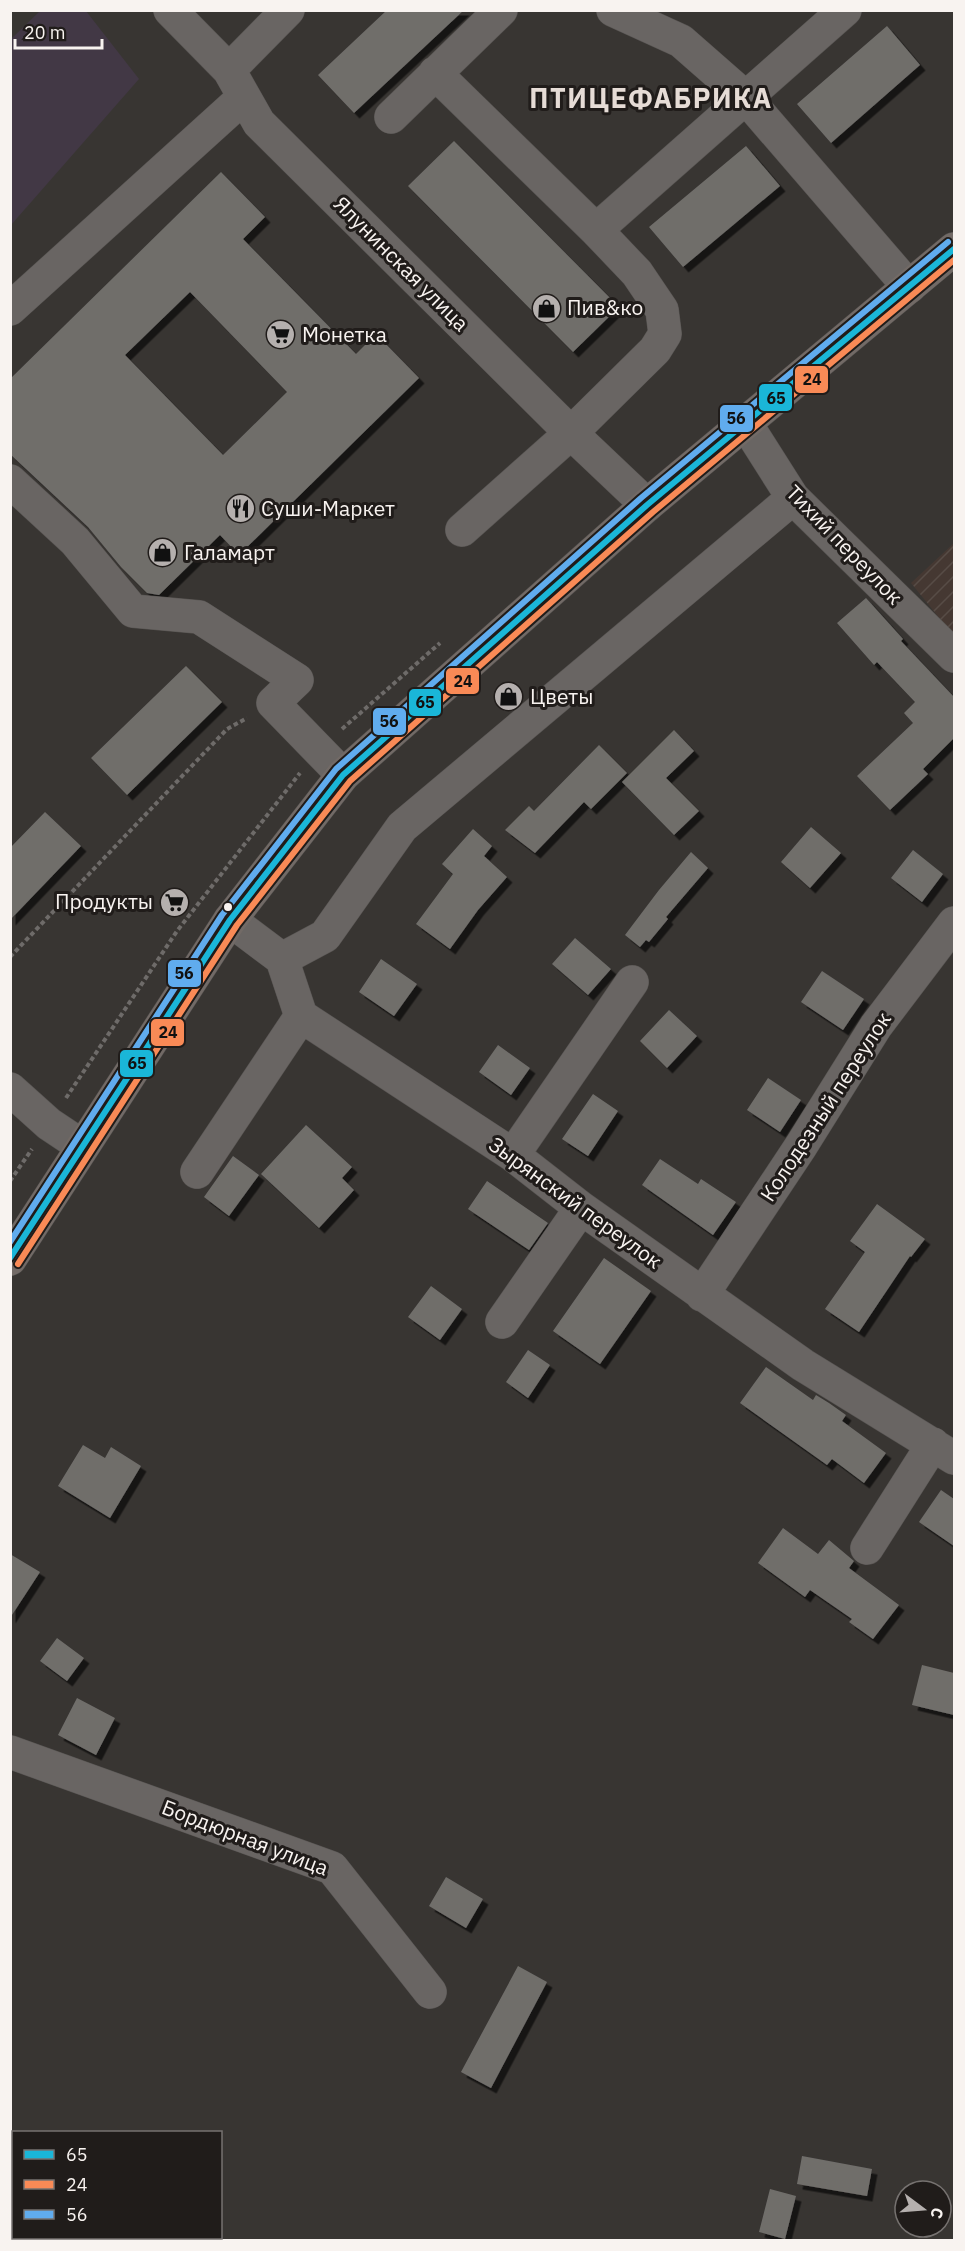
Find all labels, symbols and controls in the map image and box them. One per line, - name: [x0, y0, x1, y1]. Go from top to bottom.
- scale bar: [15, 12, 102, 50]
- text: 20 m: [24, 21, 66, 44]
- district label: ПТИЦЕФАБРИКА: [529, 80, 773, 115]
- street label: Ялунинская улица: [328, 190, 475, 337]
- shop icon: Пив&ко: [530, 292, 562, 324]
- place label: Пив&ко: [567, 293, 643, 321]
- supermarket icon: Монетка: [265, 319, 297, 351]
- place label: Монетка: [302, 320, 387, 348]
- line badge: 24: [794, 365, 829, 394]
- text: 24: [802, 369, 822, 389]
- line badge: 65: [758, 383, 793, 412]
- text: 65: [766, 388, 786, 408]
- line badge: 56: [719, 404, 754, 433]
- text: 56: [726, 408, 746, 428]
- street label: Тихий переулок: [780, 478, 909, 610]
- restaurant icon: Суши-Маркет: [224, 493, 256, 525]
- place label: Суши-Маркет: [261, 494, 395, 522]
- shop icon: Галамарт: [147, 537, 179, 569]
- place label: Галамарт: [184, 538, 275, 566]
- line badge: 24: [445, 667, 480, 695]
- text: 24: [453, 671, 473, 691]
- shop icon: Цветы: [493, 681, 525, 713]
- place label: Цветы: [530, 682, 593, 710]
- line badge: 65: [408, 688, 442, 717]
- text: 65: [415, 692, 435, 712]
- line badge: 56: [372, 707, 407, 736]
- text: 56: [379, 711, 399, 731]
- supermarket icon: Продукты: [158, 886, 190, 918]
- place label: Продукты: [55, 887, 153, 915]
- unlabelled marker: [222, 901, 234, 913]
- line badge: 56: [167, 959, 202, 988]
- text: 56: [174, 963, 194, 983]
- street label: Колодезный переулок: [753, 1006, 897, 1207]
- line badge: 24: [150, 1018, 185, 1047]
- text: 24: [158, 1022, 178, 1042]
- line badge: 65: [119, 1049, 154, 1078]
- text: 65: [127, 1053, 147, 1073]
- street label: Зырянский переулок: [483, 1130, 668, 1275]
- street label: Бордюрная улица: [158, 1792, 333, 1882]
- legend: [12, 2131, 222, 2239]
- text: 65: [66, 2143, 88, 2166]
- text: 24: [66, 2173, 88, 2196]
- north arrow: [893, 2179, 953, 2239]
- text: 56: [66, 2203, 88, 2226]
- text: С: [926, 2205, 948, 2221]

